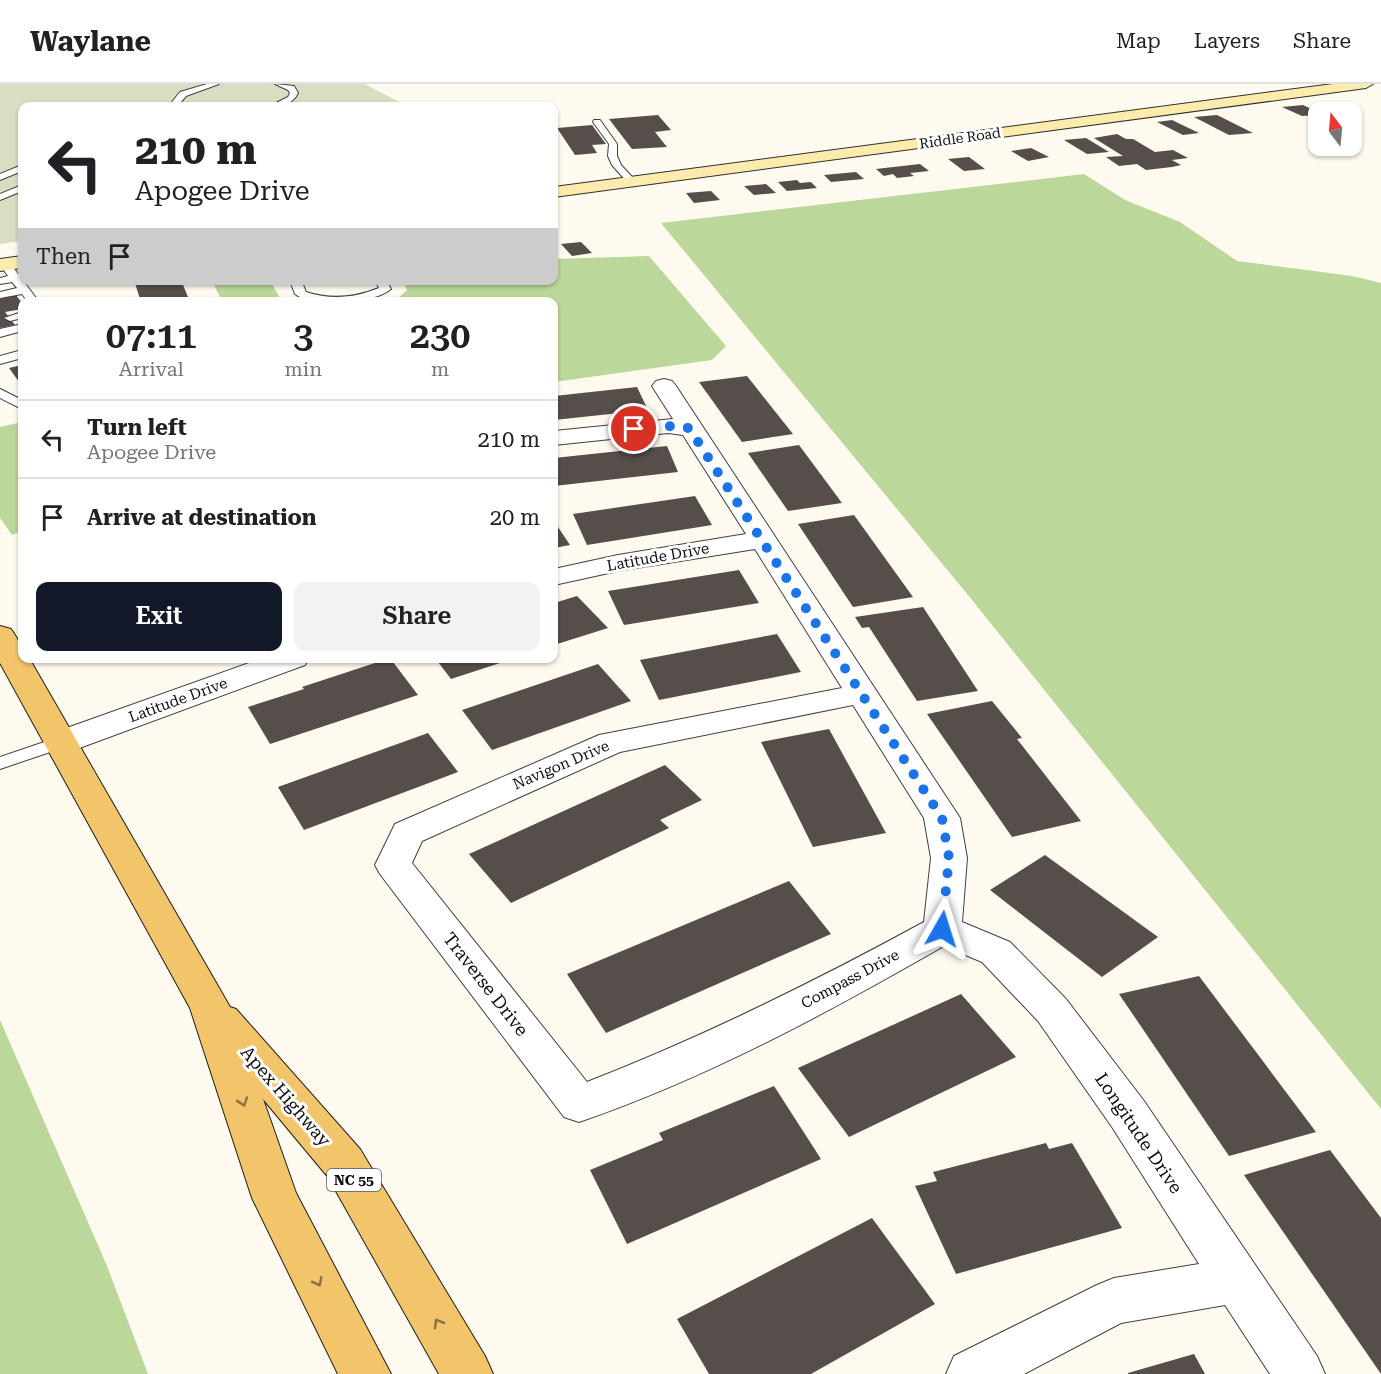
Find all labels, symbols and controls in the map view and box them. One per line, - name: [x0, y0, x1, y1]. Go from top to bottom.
- text: Waylane: [30, 25, 151, 58]
- text: Map: [1116, 29, 1161, 53]
- text: Layers: [1194, 29, 1260, 53]
- text: Share: [1293, 29, 1351, 53]
- north arrow: [1308, 102, 1362, 156]
- map controls: [1308, 102, 1362, 156]
- street label: Riddle Road: [918, 124, 1002, 152]
- text: 210 m: [135, 125, 257, 174]
- icon: left: [36, 126, 114, 204]
- text: Apogee Drive: [135, 175, 310, 207]
- icon: arrive: [103, 240, 136, 273]
- text: Then: [36, 244, 91, 269]
- text: 07:11: [106, 315, 197, 357]
- text: 3: [293, 315, 313, 357]
- text: 230: [410, 315, 470, 357]
- text: Arrival: [119, 357, 184, 381]
- text: min: [285, 357, 322, 381]
- text: m: [431, 357, 449, 381]
- pin: [608, 403, 659, 454]
- icon: arrive: [617, 412, 650, 445]
- text: Turn left: [87, 415, 187, 440]
- icon: left: [36, 423, 69, 456]
- text: 210 m: [477, 427, 540, 452]
- text: Apogee Drive: [87, 440, 216, 464]
- icon: arrive: [36, 501, 69, 534]
- text: Arrive at destination: [87, 505, 316, 530]
- text: 20 m: [490, 505, 540, 530]
- street label: Latitude Drive: [605, 539, 711, 575]
- button: Exit: [36, 582, 282, 651]
- button: Share: [294, 582, 540, 651]
- street label: Latitude Drive: [126, 674, 230, 726]
- street label: Navigon Drive: [510, 737, 612, 793]
- position arrow: [910, 897, 974, 961]
- street label: Traverse Drive: [439, 928, 533, 1040]
- street label: Compass Drive: [798, 946, 902, 1012]
- street label: Apex Highway: [237, 1042, 335, 1151]
- street label: Longitude Drive: [1091, 1069, 1187, 1197]
- one-way arrow: [235, 1097, 248, 1107]
- road number: NC 55: [327, 1169, 381, 1191]
- one-way arrow: [311, 1275, 322, 1286]
- one-way arrow: [433, 1319, 445, 1330]

